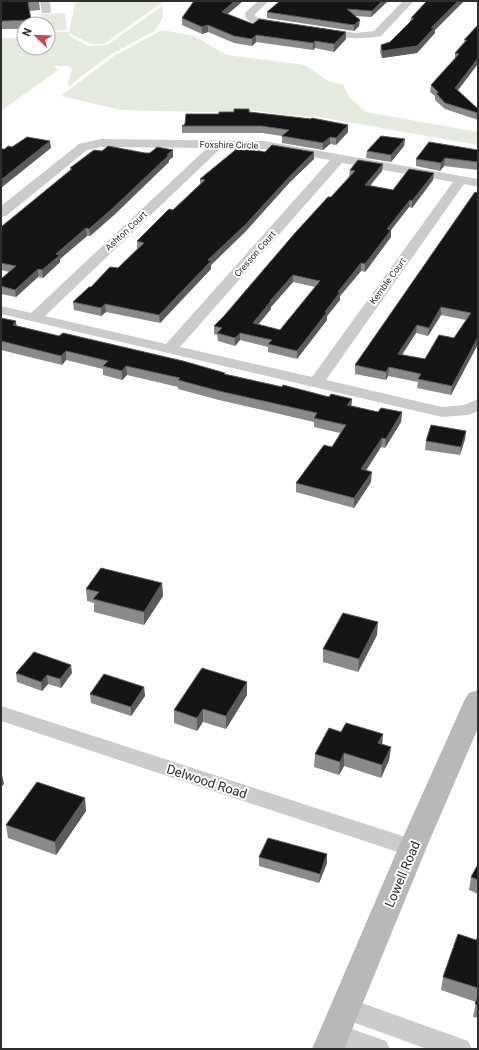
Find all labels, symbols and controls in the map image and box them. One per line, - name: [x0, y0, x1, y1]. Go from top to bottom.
- north arrow: [16, 16, 56, 56]
- text: N: [20, 26, 35, 38]
- street label: Foxshire Circle: [199, 139, 259, 151]
- street label: Ashton Court: [103, 209, 149, 253]
- street label: Cresson Court: [232, 229, 278, 279]
- street label: Kemble Court: [368, 256, 408, 306]
- street label: Delwood Road: [165, 761, 249, 802]
- street label: Lowell Road: [382, 839, 423, 910]

